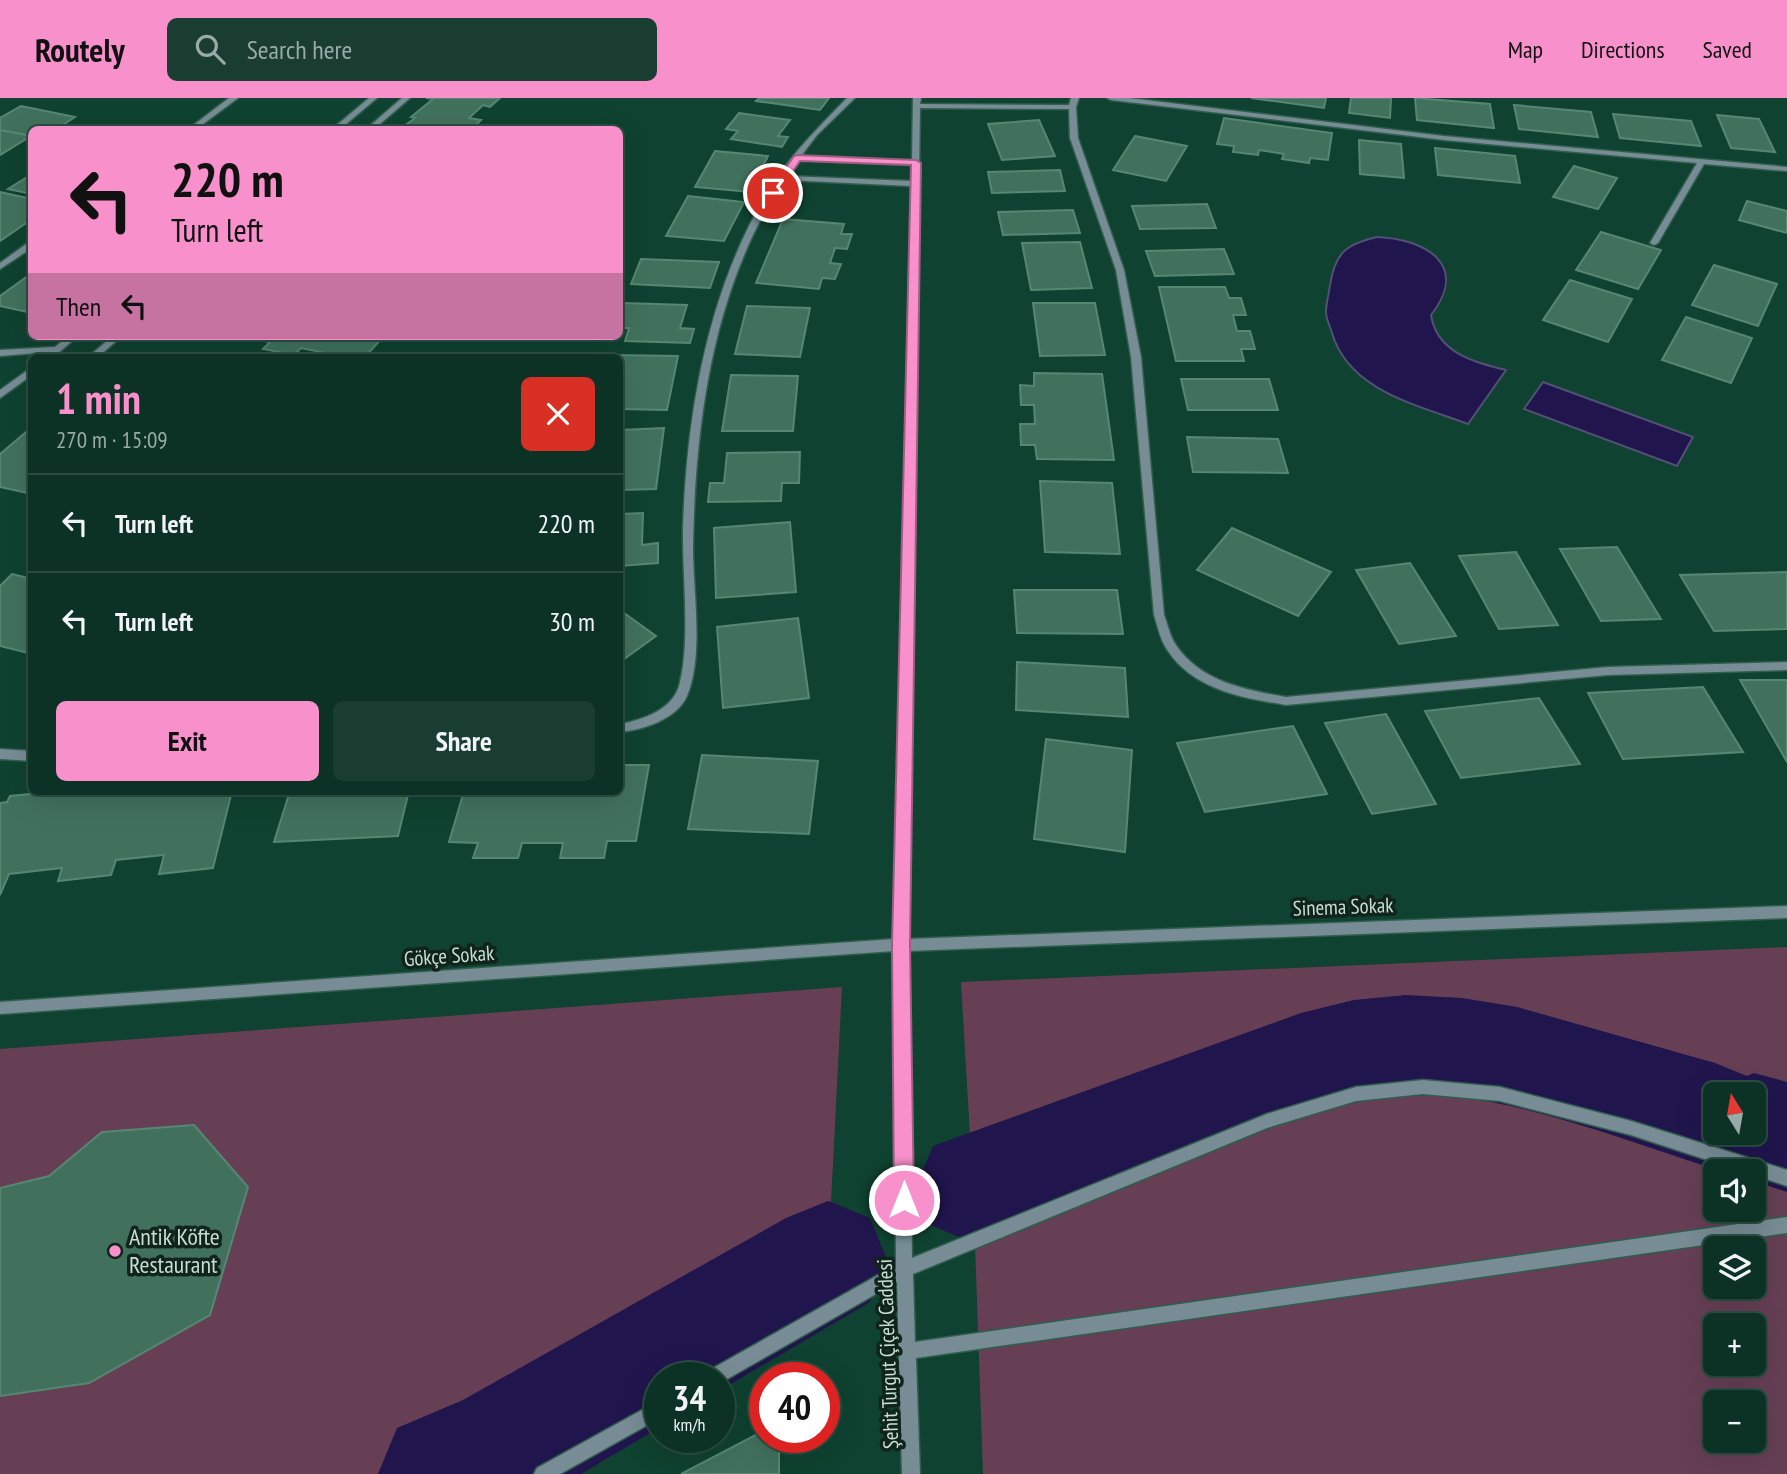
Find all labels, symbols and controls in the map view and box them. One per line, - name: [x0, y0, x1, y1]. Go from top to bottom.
- search box: [167, 18, 657, 81]
- text: Routely: [35, 28, 125, 71]
- icon: search: [191, 30, 229, 68]
- text: Search here: [247, 33, 352, 66]
- text: Map: [1508, 34, 1543, 65]
- text: Directions: [1581, 34, 1665, 65]
- text: Saved: [1703, 34, 1752, 65]
- text: 220 m: [171, 147, 284, 211]
- icon: left: [56, 154, 147, 245]
- pin: [743, 163, 803, 223]
- icon: arrive: [754, 174, 792, 212]
- text: Turn left: [171, 209, 263, 251]
- icon: left: [115, 287, 153, 325]
- text: Then: [56, 290, 101, 323]
- text: 1 min: [56, 371, 141, 426]
- button: close: [521, 377, 595, 451]
- text: 270 m · 15:09: [56, 425, 168, 454]
- icon: left: [56, 504, 94, 542]
- text: Turn left: [115, 507, 193, 540]
- text: 220 m: [537, 507, 595, 540]
- icon: left: [56, 602, 94, 640]
- text: Turn left: [115, 605, 193, 638]
- text: 30 m: [549, 605, 595, 638]
- button: Exit: [56, 701, 319, 781]
- button: Share: [333, 701, 595, 781]
- street label: Sinema Sokak: [1292, 891, 1394, 922]
- street label: Gökçe Sokak: [403, 939, 495, 972]
- north arrow: [1703, 1082, 1766, 1144]
- map controls: [1703, 1082, 1766, 1453]
- button: sound: [1703, 1159, 1766, 1222]
- position arrow: [867, 1163, 941, 1237]
- place label: Antik Köfte Restaurant: [129, 1221, 220, 1280]
- button: layers: [1703, 1236, 1766, 1299]
- marker: Antik Köfte Restaurant: [107, 1243, 123, 1259]
- street label: Şehit Turgut Çiçek Caddesi: [871, 1258, 904, 1450]
- button: +: [1703, 1313, 1766, 1376]
- speed limit sign: 40: [749, 1362, 840, 1453]
- text: 34: [673, 1375, 706, 1421]
- button: −: [1703, 1390, 1766, 1453]
- text: km/h: [674, 1413, 705, 1436]

